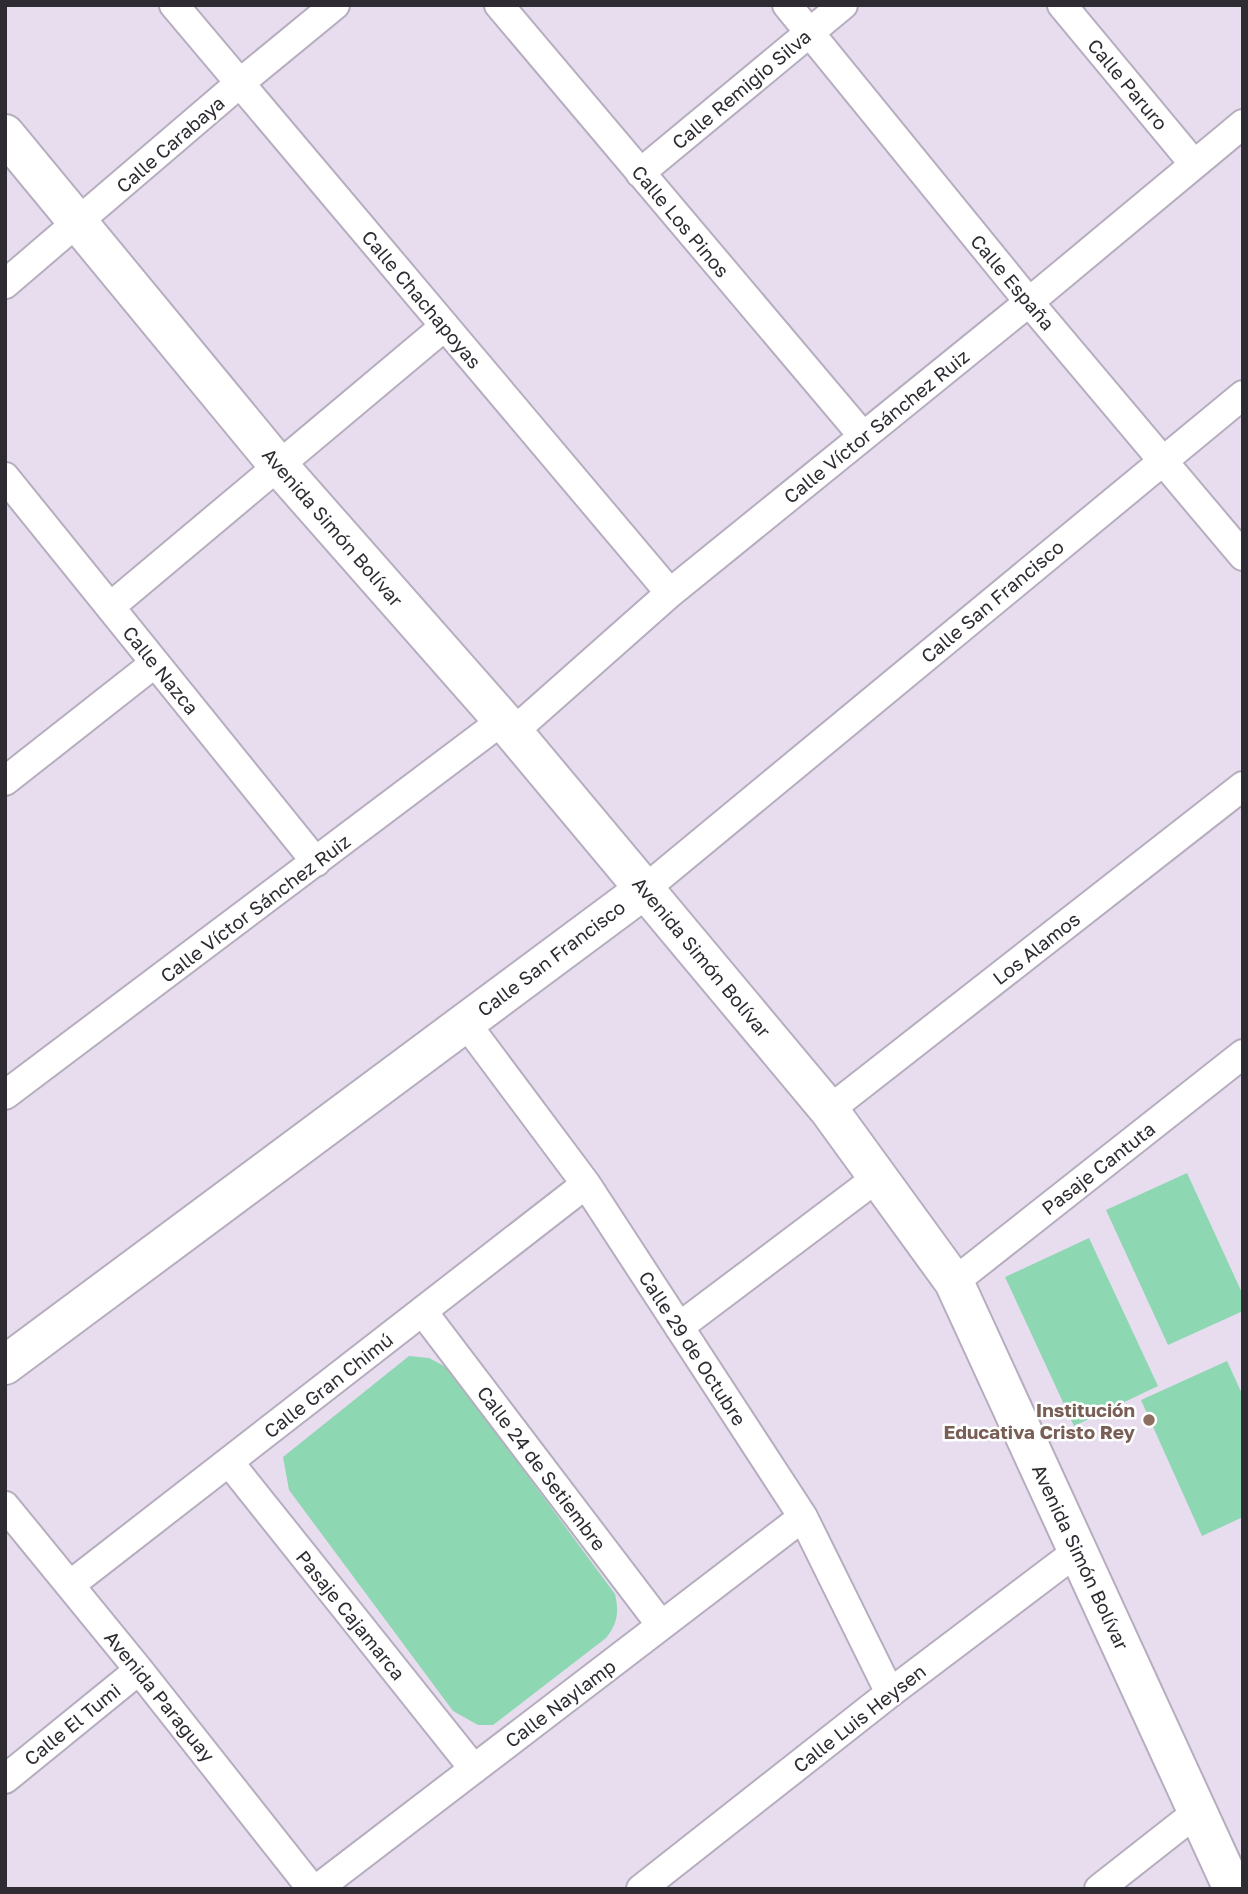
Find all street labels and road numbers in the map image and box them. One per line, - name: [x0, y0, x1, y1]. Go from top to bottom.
- street label: Calle Remigio Silva: [667, 24, 815, 154]
- street label: Calle Paruro: [1083, 34, 1173, 134]
- street label: Calle Carabaya: [111, 91, 229, 197]
- street label: Calle Los Pinos: [628, 160, 734, 282]
- street label: Calle Chachapoyas: [358, 225, 486, 373]
- street label: Calle España: [966, 229, 1060, 335]
- street label: Calle Víctor Sánchez Ruiz: [779, 344, 973, 508]
- street label: Avenida Simón Bolívar: [258, 443, 408, 611]
- street label: Calle San Francisco: [916, 535, 1068, 667]
- street label: Calle Nazca: [118, 621, 204, 719]
- street label: Calle Víctor Sánchez Ruiz: [156, 829, 354, 987]
- street label: Avenida Simón Bolívar: [628, 872, 776, 1042]
- street label: Calle San Francisco: [473, 895, 629, 1021]
- street label: Los Alamos: [988, 907, 1084, 989]
- street label: Pasaje Cantuta: [1037, 1117, 1159, 1219]
- street label: Calle 29 de Octubre: [634, 1266, 752, 1430]
- street label: Calle Gran Chimú: [259, 1328, 397, 1442]
- street label: Calle 24 de Setiembre: [473, 1381, 611, 1555]
- street label: Avenida Simón Bolívar: [1028, 1460, 1134, 1654]
- street label: Pasaje Cajamarca: [292, 1546, 410, 1684]
- street label: Avenida Paraguay: [100, 1626, 220, 1766]
- street label: Calle Naylamp: [500, 1654, 620, 1752]
- street label: Calle Luis Heysen: [788, 1659, 930, 1777]
- street label: Calle El Tumi: [19, 1678, 125, 1770]

